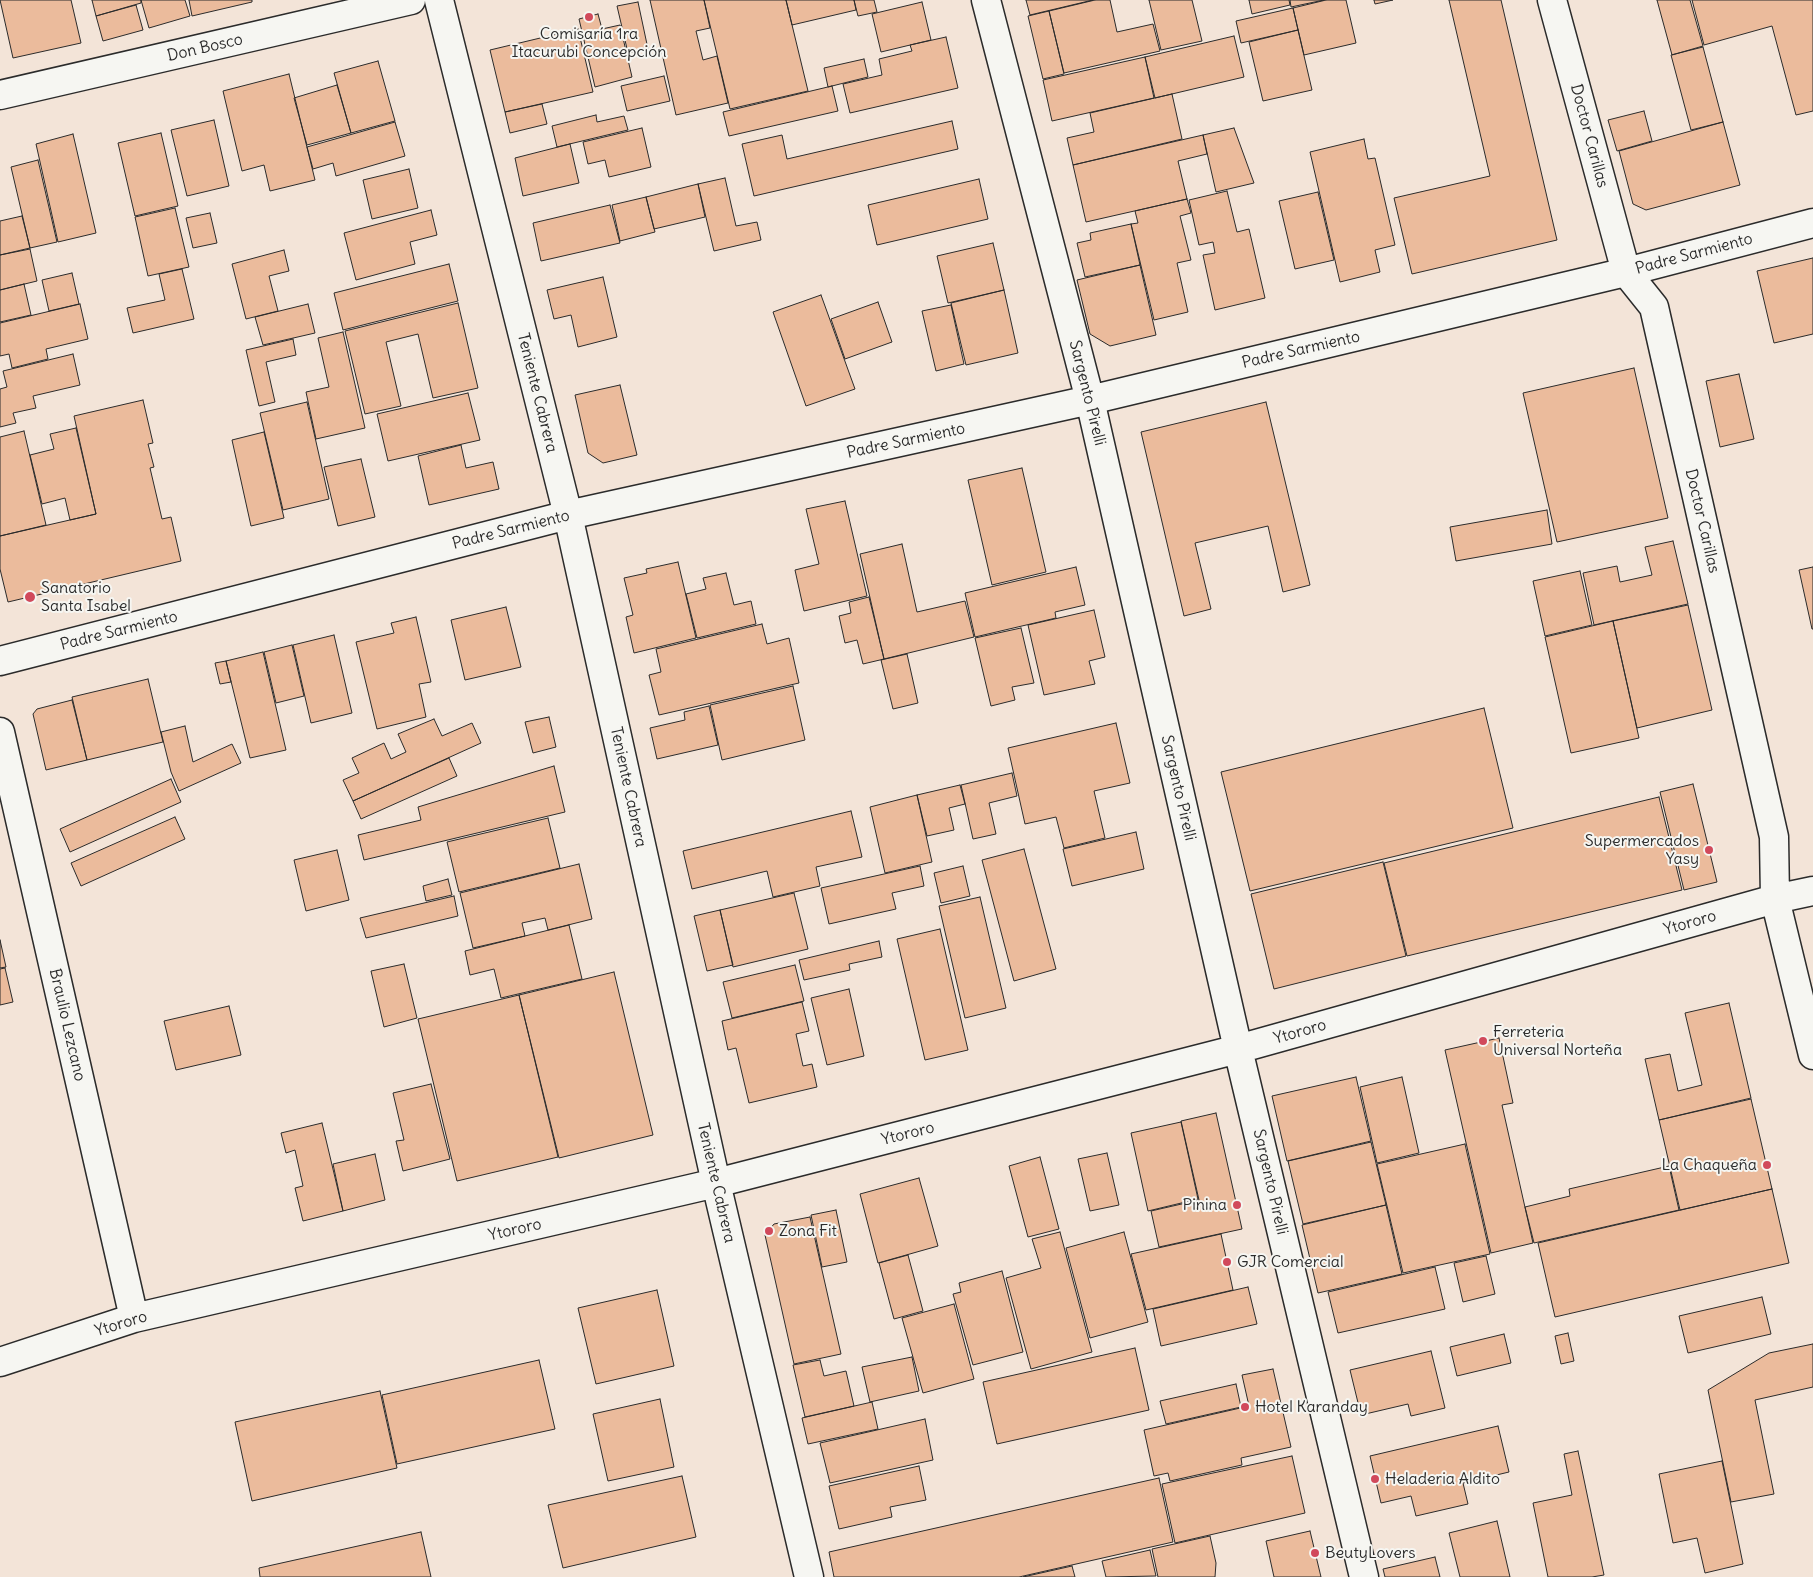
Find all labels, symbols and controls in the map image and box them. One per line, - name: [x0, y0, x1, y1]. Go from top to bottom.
- marker: Comisaría 1ra Itacurubi Concepción: [583, 11, 595, 23]
- place label: Comisaría 1ra Itacurubi Concepción: [512, 24, 666, 62]
- street label: Don Bosco: [165, 30, 245, 66]
- street label: Doctor Carillas: [1566, 82, 1612, 190]
- street label: Padre Sarmiento: [1633, 229, 1755, 279]
- street label: Padre Sarmiento: [1240, 327, 1362, 373]
- street label: Teniente Cabrera: [513, 331, 561, 455]
- street label: Sargento Pirelli: [1065, 338, 1109, 448]
- street label: Padre Sarmiento: [845, 419, 967, 463]
- street label: Doctor Carillas: [1681, 467, 1723, 575]
- street label: Padre Sarmiento: [450, 506, 572, 554]
- place label: Sanatorio Santa Isabel: [41, 578, 131, 616]
- marker: Sanatorio Santa Isabel: [23, 590, 37, 604]
- street label: Padre Sarmiento: [58, 607, 180, 655]
- street label: Teniente Cabrera: [606, 725, 650, 849]
- street label: Sargento Pirelli: [1157, 733, 1199, 843]
- place label: Supermercados Yasy: [1585, 831, 1699, 869]
- marker: Supermercados Yasy: [1703, 844, 1715, 856]
- street label: Ytororo: [1662, 906, 1718, 940]
- street label: Braulio Lezcano: [45, 967, 89, 1083]
- street label: Ytororo: [1272, 1015, 1328, 1049]
- place label: Ferreteria Universal Norteña: [1493, 1022, 1622, 1060]
- marker: Ferreteria Universal Norteña: [1477, 1035, 1489, 1047]
- street label: Ytororo: [880, 1118, 936, 1150]
- street label: Teniente Cabrera: [693, 1121, 739, 1245]
- street label: Sargento Pirelli: [1249, 1127, 1291, 1237]
- place label: La Chaqueña: [1661, 1155, 1757, 1175]
- marker: La Chaqueña: [1761, 1159, 1773, 1171]
- place label: Pinina: [1183, 1195, 1227, 1215]
- marker: Pinina: [1231, 1199, 1243, 1211]
- street label: Ytororo: [487, 1215, 543, 1245]
- place label: Zona Fit: [779, 1221, 837, 1241]
- marker: Zona Fit: [763, 1225, 775, 1237]
- place label: GJR Comercial: [1237, 1252, 1344, 1272]
- marker: GJR Comercial: [1221, 1256, 1233, 1268]
- street label: Ytororo: [93, 1307, 149, 1341]
- place label: Hotel Karanday: [1255, 1397, 1368, 1417]
- marker: Hotel Karanday: [1239, 1401, 1251, 1413]
- place label: Heladeria Aldito: [1385, 1469, 1500, 1489]
- marker: Heladeria Aldito: [1369, 1473, 1381, 1485]
- place label: BeutyLovers: [1325, 1543, 1416, 1563]
- marker: BeutyLovers: [1309, 1547, 1321, 1559]

